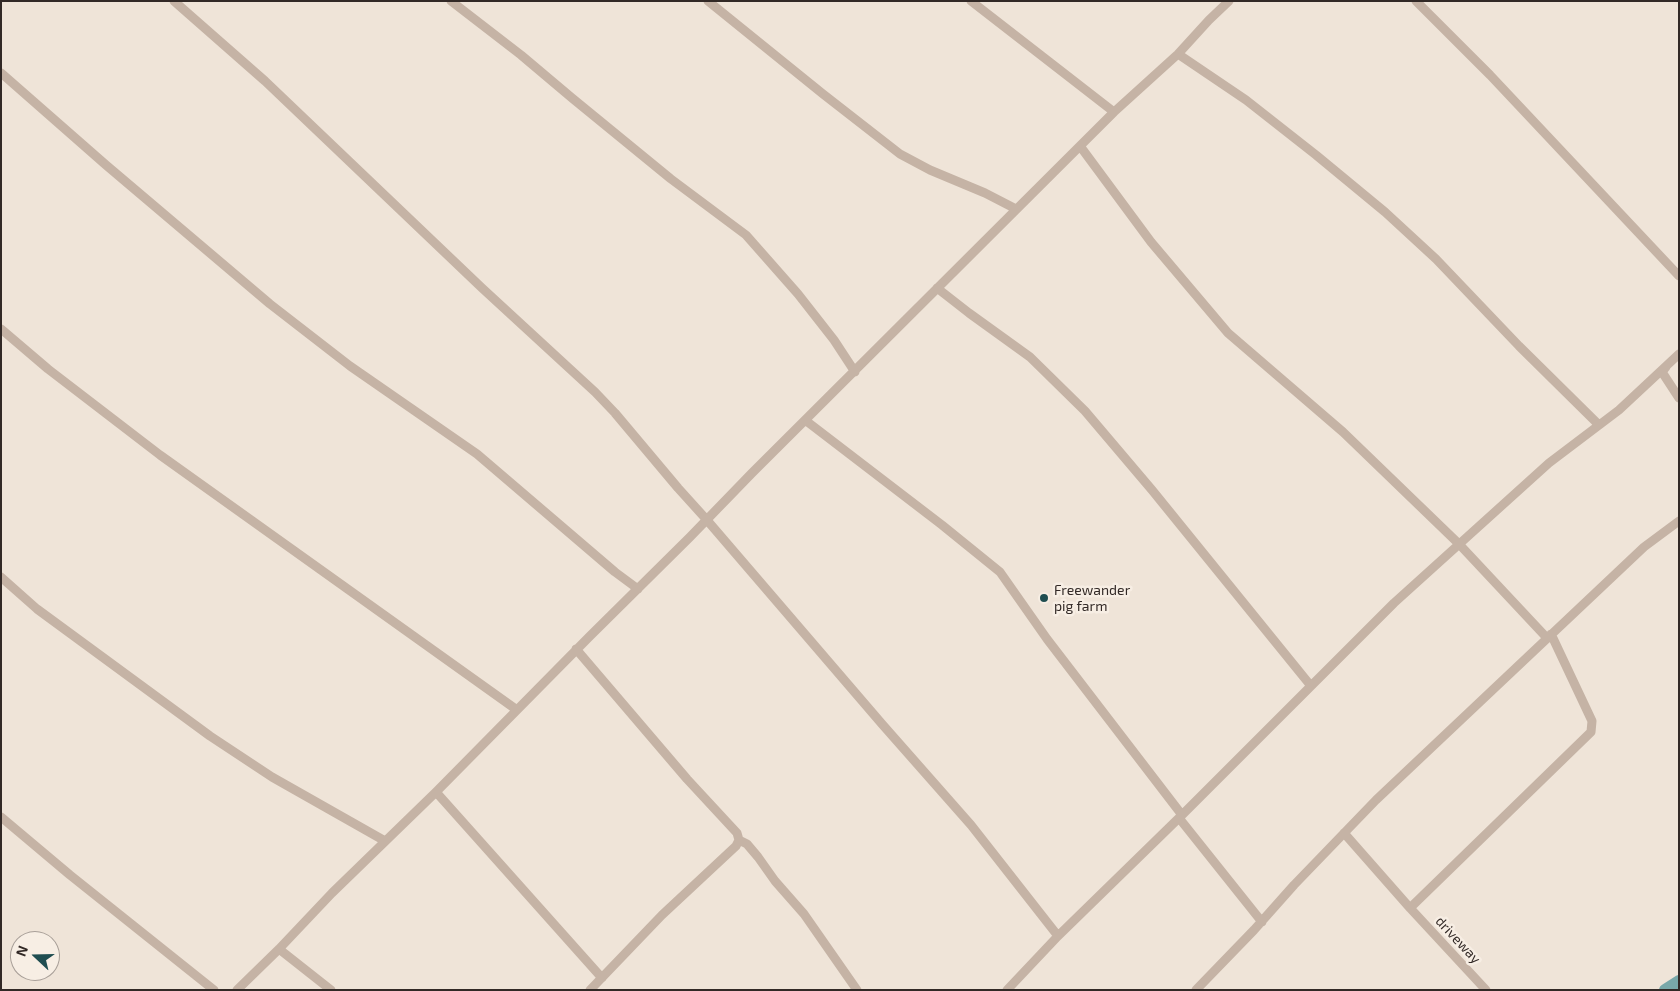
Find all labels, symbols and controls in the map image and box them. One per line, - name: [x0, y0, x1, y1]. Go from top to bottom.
- place label: Freewander pig farm: [1054, 582, 1130, 614]
- marker: Freewander pig farm: [1038, 592, 1050, 604]
- street label: driveway: [1432, 913, 1484, 967]
- north arrow: [10, 931, 60, 981]
- text: N: [12, 943, 31, 959]

